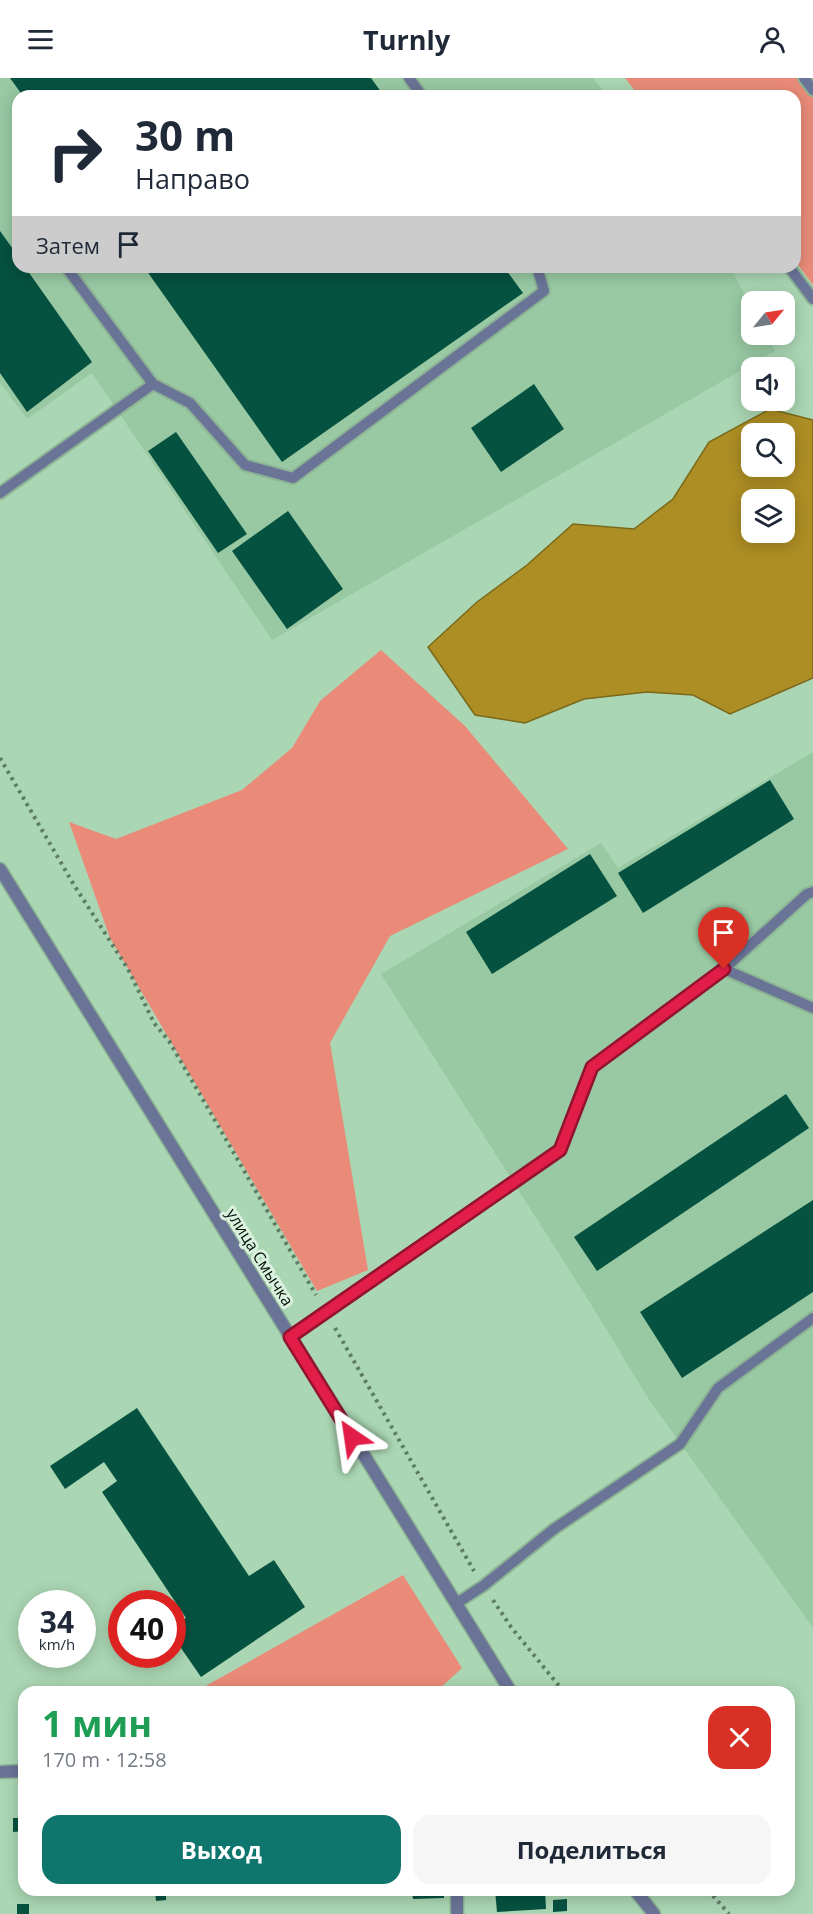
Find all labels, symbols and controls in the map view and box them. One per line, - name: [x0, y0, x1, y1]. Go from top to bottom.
- text: Turnly: [363, 21, 450, 58]
- icon: menu: [24, 23, 57, 56]
- icon: person: [756, 23, 789, 56]
- text: 30 m: [135, 106, 235, 163]
- icon: right: [36, 114, 114, 192]
- text: Направо: [135, 160, 250, 197]
- icon: arrive: [112, 228, 145, 261]
- text: Затем: [36, 230, 100, 260]
- north arrow: [741, 291, 795, 345]
- map controls: [741, 291, 795, 543]
- button: sound: [741, 357, 795, 411]
- button: search: [741, 423, 795, 477]
- button: layers: [741, 489, 795, 543]
- pin: [698, 907, 749, 969]
- icon: arrive: [707, 916, 740, 949]
- street label: улица Смычка: [221, 1204, 299, 1310]
- position arrow: [320, 1405, 384, 1469]
- speed limit sign: 40: [108, 1590, 186, 1668]
- text: 34: [40, 1601, 74, 1642]
- text: km/h: [39, 1634, 75, 1654]
- text: 1 мин: [42, 1699, 152, 1748]
- button: close: [708, 1706, 771, 1769]
- text: 170 m · 12:58: [42, 1746, 167, 1773]
- button: Выход: [42, 1815, 401, 1884]
- button: Поделиться: [413, 1815, 771, 1884]

